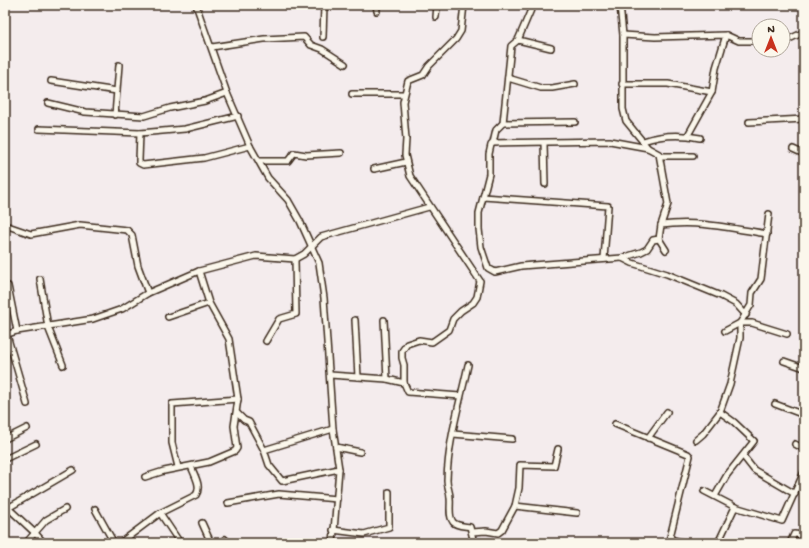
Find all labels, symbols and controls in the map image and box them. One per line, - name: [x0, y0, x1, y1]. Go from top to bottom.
- north arrow: [751, 18, 791, 58]
- text: N: [767, 24, 775, 36]

